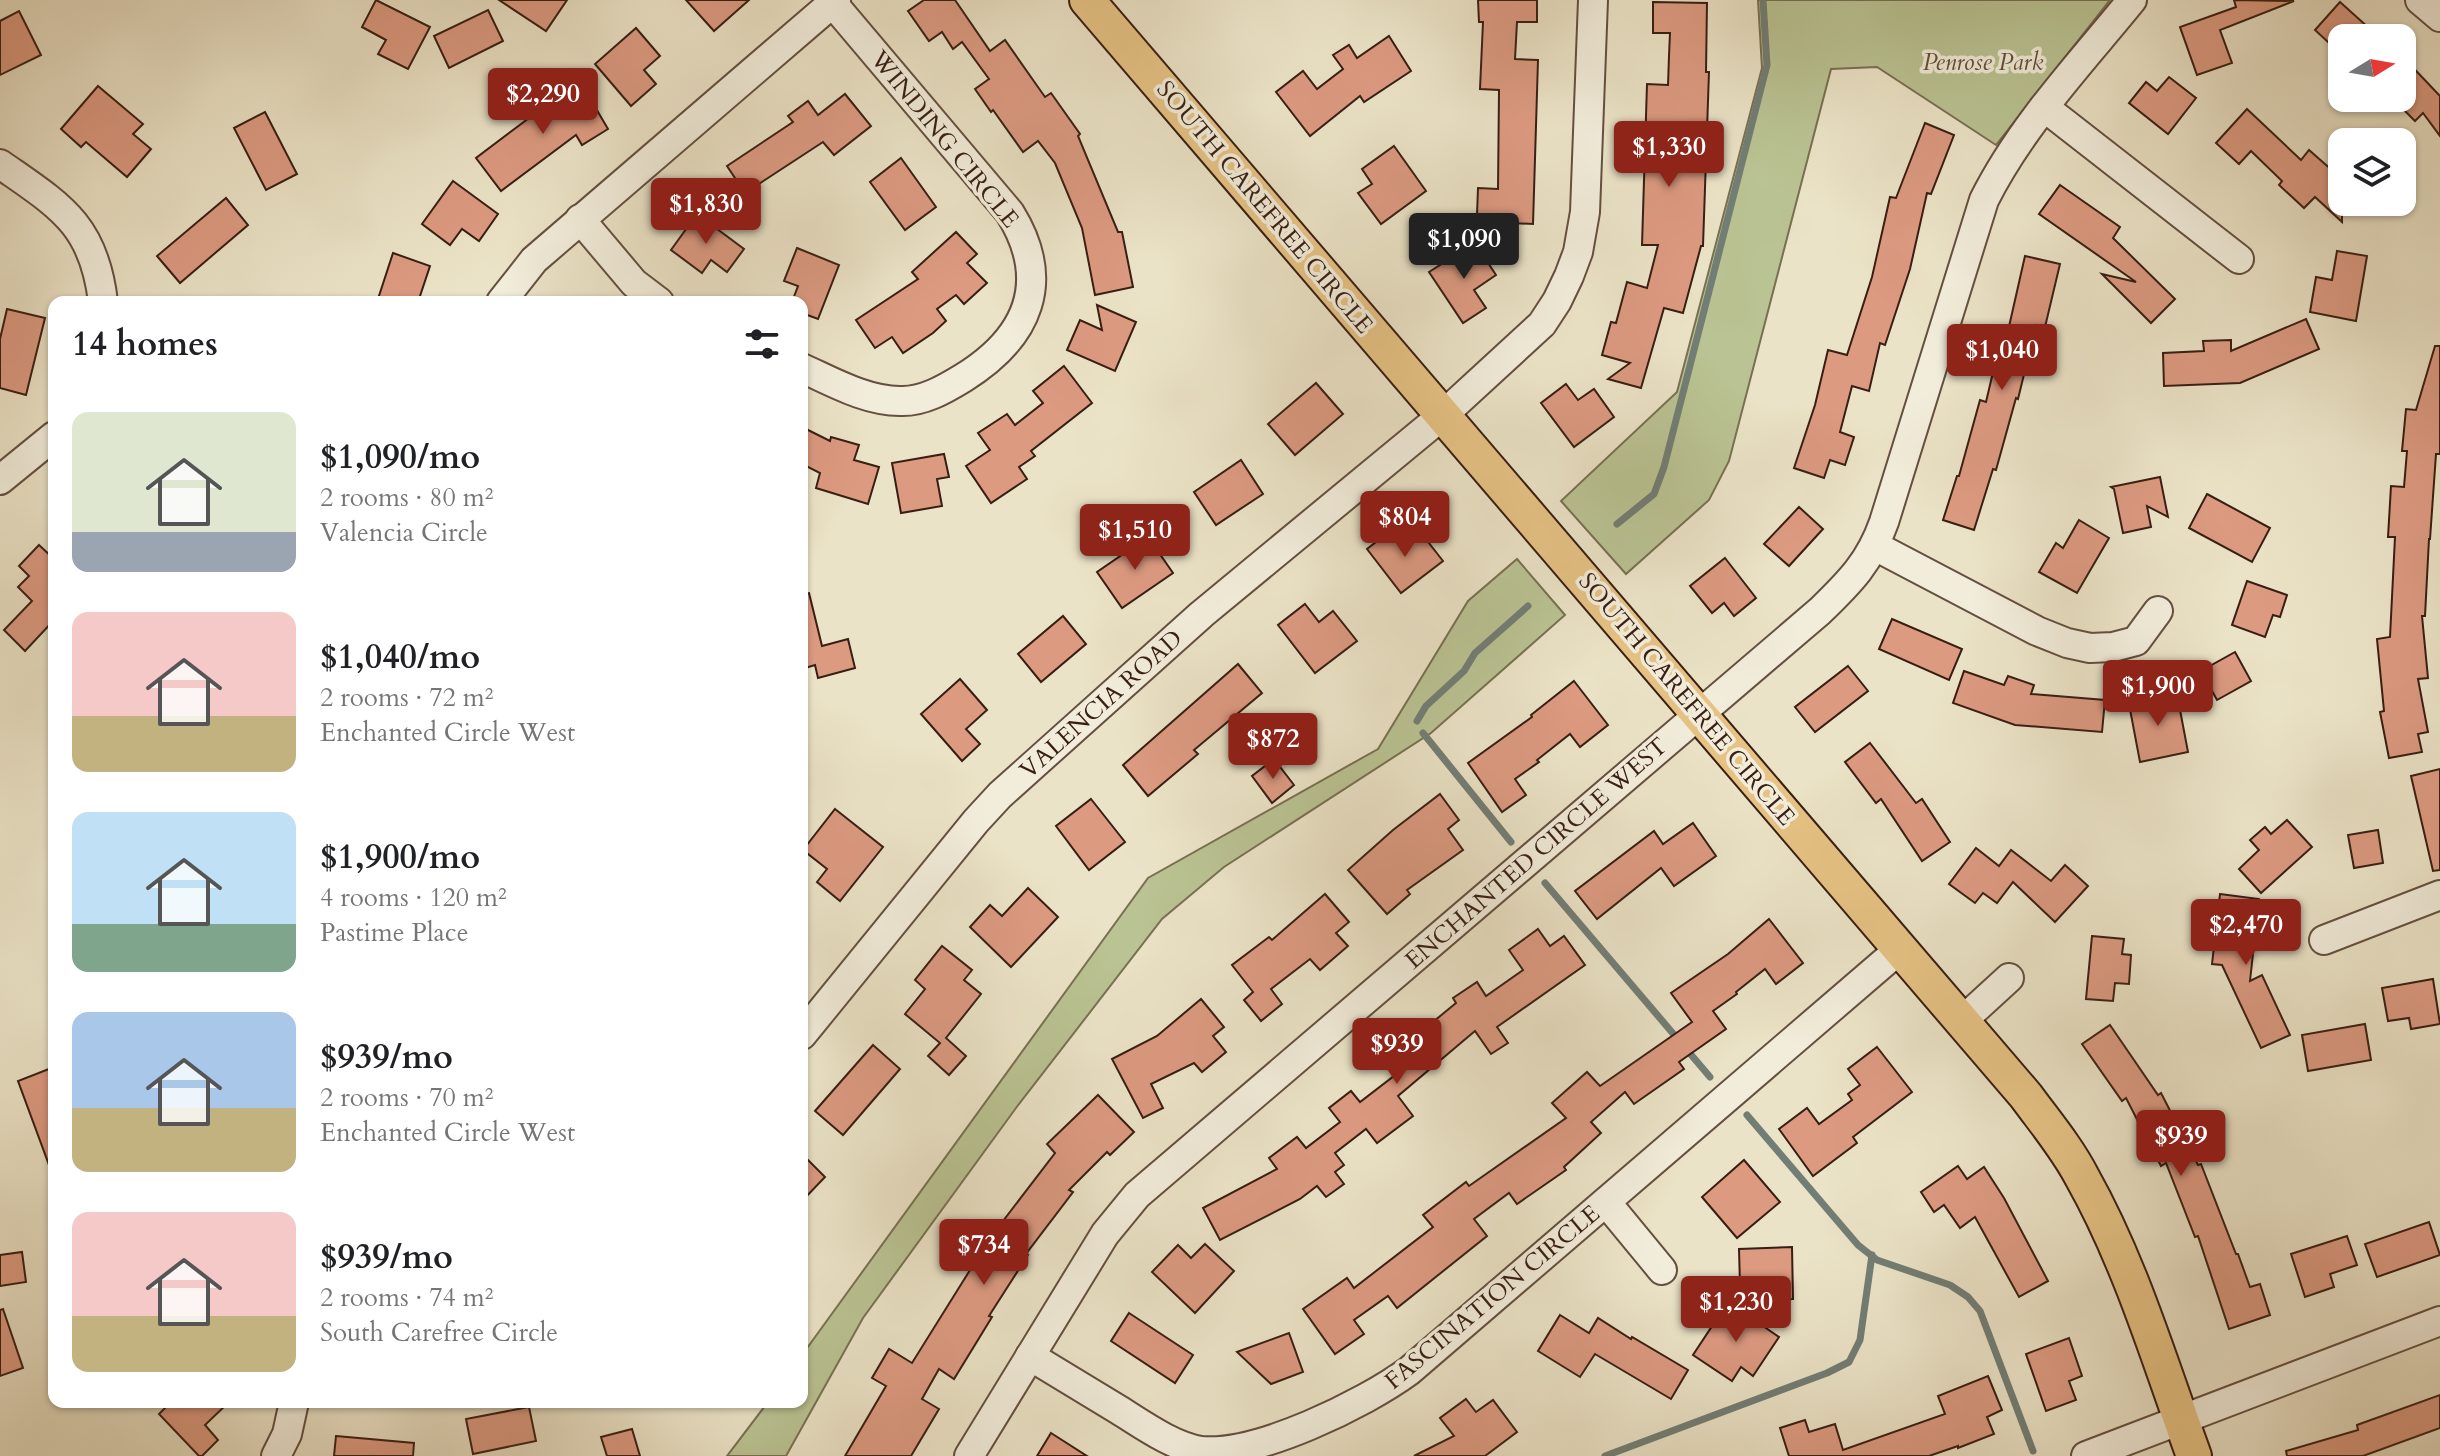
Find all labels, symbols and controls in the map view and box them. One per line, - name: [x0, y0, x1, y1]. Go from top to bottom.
- north arrow: [2328, 24, 2416, 112]
- map controls: [2328, 24, 2416, 216]
- street label: WINDING CIRCLE: [862, 43, 1027, 235]
- park label: Penrose Park: [1923, 46, 2043, 79]
- pin: $2,290: [478, 68, 608, 136]
- street label: SOUTH CAREFREE CIRCLE: [1149, 74, 1380, 341]
- text: $2,290: [506, 76, 580, 111]
- pin: $1,330: [1604, 121, 1734, 189]
- button: layers: [2328, 128, 2416, 216]
- text: $1,330: [1632, 129, 1706, 164]
- pin: $1,830: [641, 178, 771, 246]
- text: $1,830: [669, 186, 743, 221]
- pin: $1,090: [1399, 213, 1529, 281]
- text: $1,090: [1427, 221, 1501, 256]
- text: 14 homes: [72, 321, 218, 367]
- icon: filters: [740, 322, 784, 366]
- pin: $1,040: [1937, 324, 2067, 392]
- text: $1,040: [1965, 332, 2039, 367]
- text: $1,090/mo: [320, 434, 480, 480]
- icon: home: [136, 444, 232, 540]
- text: 2 rooms · 80 m²: [320, 480, 493, 515]
- pin: $804: [1358, 491, 1452, 559]
- text: $804: [1378, 499, 1432, 534]
- pin: $1,510: [1070, 504, 1200, 572]
- text: $1,510: [1098, 512, 1172, 547]
- text: Valencia Circle: [320, 515, 488, 550]
- street label: SOUTH CAREFREE CIRCLE: [1571, 566, 1802, 833]
- street label: VALENCIA ROAD: [1013, 622, 1190, 786]
- text: $1,040/mo: [320, 634, 480, 680]
- icon: home: [136, 644, 232, 740]
- pin: $1,900: [2093, 660, 2223, 728]
- text: $1,900: [2121, 668, 2195, 703]
- text: 2 rooms · 72 m²: [320, 680, 493, 715]
- pin: $872: [1226, 713, 1320, 781]
- text: Enchanted Circle West: [320, 715, 575, 750]
- text: $872: [1246, 721, 1300, 756]
- street label: ENCHANTED CIRCLE WEST: [1398, 730, 1675, 977]
- text: $1,900/mo: [320, 834, 480, 880]
- icon: home: [136, 844, 232, 940]
- text: 4 rooms · 120 m²: [320, 880, 507, 915]
- pin: $2,470: [2181, 899, 2311, 967]
- text: $2,470: [2209, 907, 2283, 942]
- text: Pastime Place: [320, 915, 469, 950]
- pin: $939: [1350, 1018, 1444, 1086]
- text: $939: [1370, 1026, 1424, 1061]
- text: $939/mo: [320, 1034, 453, 1080]
- icon: home: [136, 1044, 232, 1140]
- text: 2 rooms · 70 m²: [320, 1080, 493, 1115]
- pin: $939: [2134, 1110, 2228, 1178]
- text: Enchanted Circle West: [320, 1115, 575, 1150]
- text: $939: [2154, 1118, 2208, 1153]
- street label: FASCINATION CIRCLE: [1378, 1198, 1607, 1397]
- pin: $734: [937, 1219, 1031, 1287]
- text: $734: [957, 1227, 1011, 1262]
- text: $939/mo: [320, 1234, 453, 1280]
- icon: home: [136, 1244, 232, 1340]
- pin: $1,230: [1671, 1276, 1801, 1344]
- text: 2 rooms · 74 m²: [320, 1280, 493, 1315]
- text: $1,230: [1699, 1284, 1773, 1319]
- text: South Carefree Circle: [320, 1315, 558, 1350]

